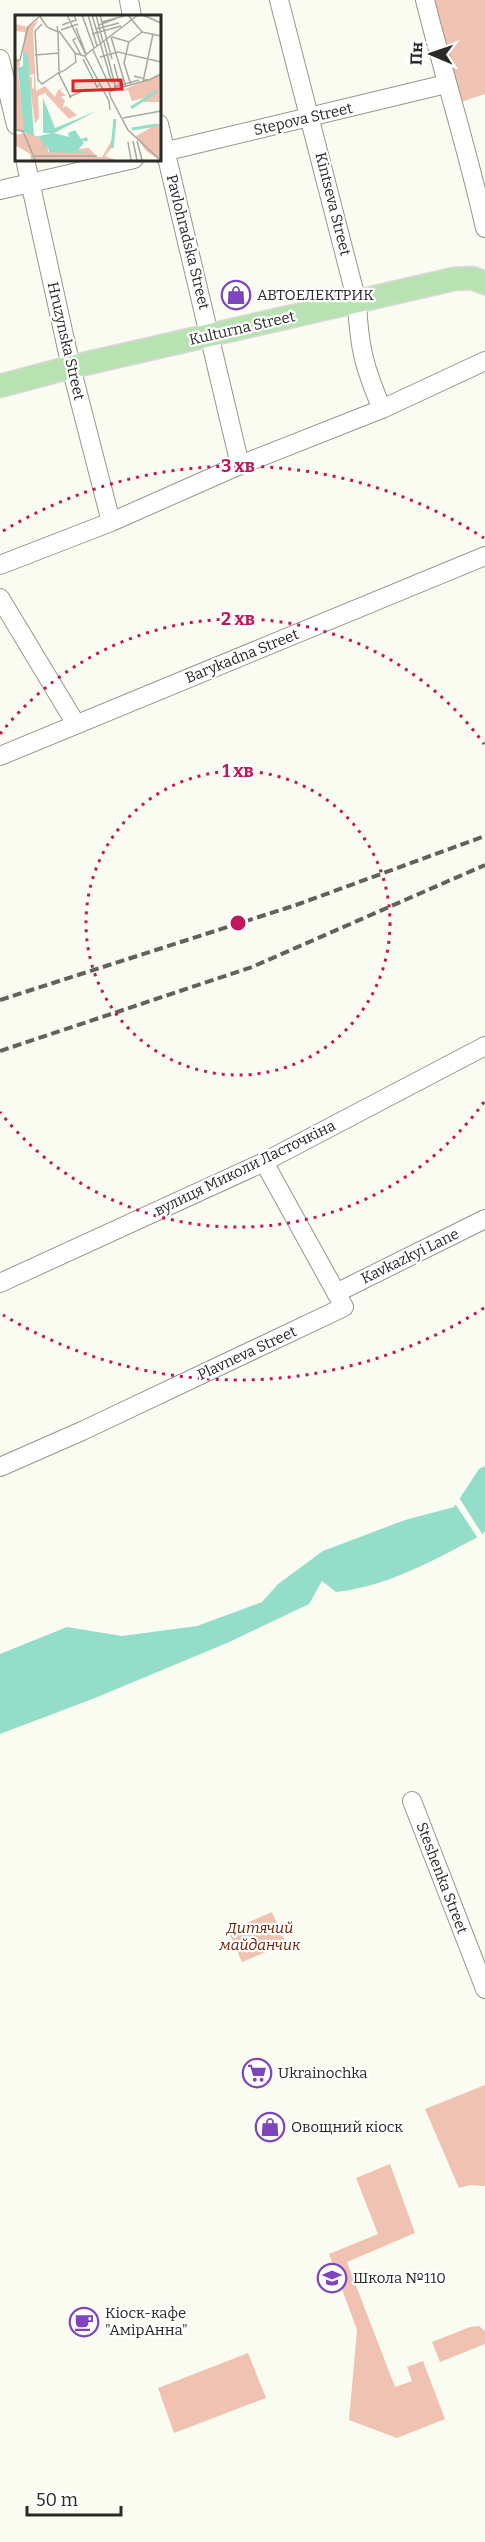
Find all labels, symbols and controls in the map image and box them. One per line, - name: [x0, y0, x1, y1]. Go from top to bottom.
- inset map: [15, 15, 160, 160]
- north arrow: [401, 24, 461, 84]
- text: Пн: [407, 41, 426, 65]
- street label: Stepova Street: [252, 99, 355, 139]
- street label: Kintseva Street: [311, 150, 355, 258]
- street label: Pavlohradska Street: [163, 173, 214, 312]
- shop icon: АВТОЕЛЕКТРИК: [220, 279, 252, 311]
- street label: Hruzynska Street: [44, 280, 88, 402]
- place label: АВТОЕЛЕКТРИК: [257, 286, 374, 304]
- street label: Kulturna Street: [187, 307, 297, 349]
- text: 3 хв: [221, 455, 255, 477]
- text: 2 хв: [221, 608, 255, 630]
- street label: Barykadna Street: [183, 625, 302, 687]
- text: 1 хв: [222, 760, 254, 782]
- centre of rings: [228, 913, 248, 933]
- street label: вулиця Миколи Ласточкіна: [152, 1116, 338, 1220]
- street label: Kavkazkyi Lane: [358, 1225, 462, 1287]
- street label: Plavneva Street: [195, 1322, 300, 1384]
- street label: Steshenka Street: [412, 1820, 472, 1937]
- park label: Дитячий майданчик: [218, 1919, 301, 1954]
- supermarket icon: Ukrainochka: [241, 2057, 273, 2089]
- place label: Ukrainochka: [278, 2064, 368, 2082]
- shop icon: Овощний кіоск: [254, 2111, 286, 2143]
- place label: Овощний кіоск: [291, 2118, 403, 2136]
- school or university icon: Школа №110: [316, 2262, 348, 2294]
- place label: Школа №110: [353, 2269, 446, 2287]
- place label: Кіоск-кафе "АмірАнна": [105, 2304, 188, 2339]
- cafe icon: Кіоск-кафе "АмірАнна": [68, 2306, 100, 2338]
- scale bar: [27, 2479, 122, 2517]
- text: 50 m: [36, 2489, 78, 2511]

